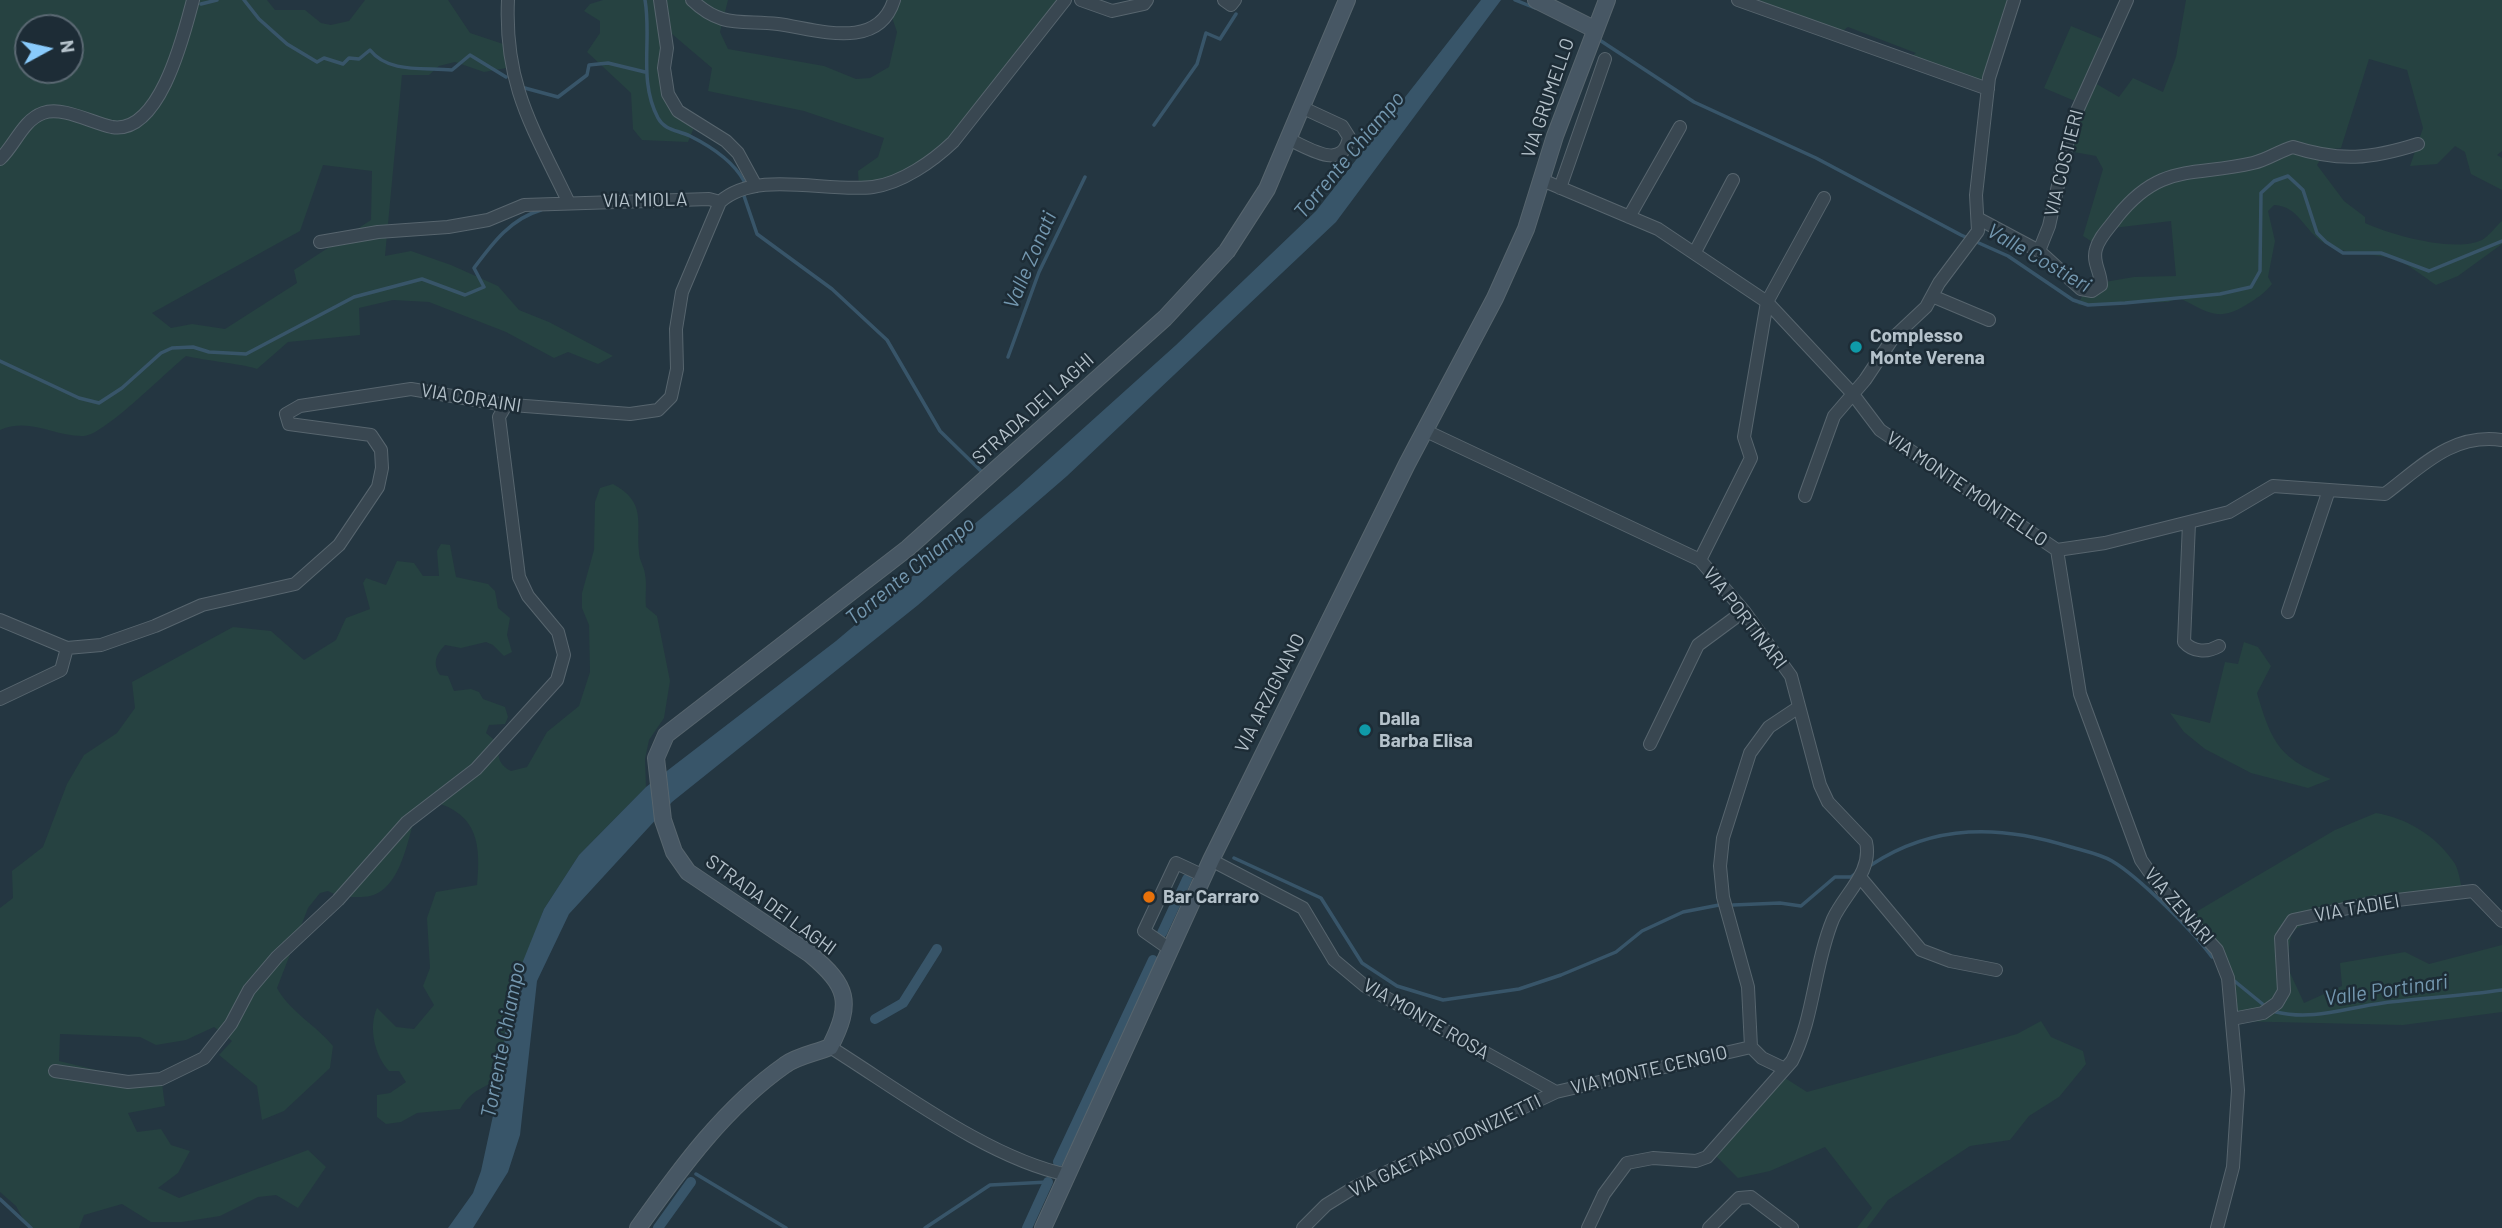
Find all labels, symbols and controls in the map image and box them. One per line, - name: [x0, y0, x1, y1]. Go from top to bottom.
- north arrow: [14, 14, 84, 84]
- street label: VIA GRUMELLO: [1517, 35, 1579, 161]
- text: N: [56, 38, 81, 54]
- water label: Torrente Chiampo: [1288, 86, 1410, 224]
- street label: VIA COSTIERI: [2040, 107, 2088, 219]
- street label: VIA MIOLA: [602, 188, 688, 212]
- water label: Valle Zonati: [998, 207, 1062, 313]
- water label: Valle Costieri: [1983, 218, 2095, 298]
- place label: Complesso Monte Verena: [1870, 325, 1985, 369]
- marker: Complesso Monte Verena: [1848, 339, 1864, 355]
- street label: STRADA DEI LAGHI: [967, 348, 1099, 470]
- street label: VIA CORAINI: [419, 379, 523, 417]
- street label: VIA MONTE MONTELLO: [1882, 427, 2052, 551]
- water label: Torrente Chiampo: [840, 511, 980, 631]
- street label: VIA PORTINARI: [1698, 563, 1792, 673]
- street label: VIA ARZIGNANO: [1230, 630, 1310, 756]
- place label: Dalla Barba Elisa: [1379, 708, 1473, 752]
- marker: Dalla Barba Elisa: [1357, 722, 1373, 738]
- street label: STRADA DEI LAGHI: [701, 850, 841, 960]
- street label: VIA ZENARI: [2139, 863, 2219, 949]
- place label: Bar Carraro: [1163, 886, 1259, 908]
- marker: Bar Carraro: [1141, 889, 1157, 905]
- street label: VIA TADIEI: [2313, 889, 2401, 927]
- water label: Torrente Chiampo: [476, 960, 530, 1120]
- water label: Valle Portinari: [2323, 969, 2449, 1011]
- street label: VIA MONTE ROSA: [1359, 974, 1493, 1064]
- street label: VIA MONTE CENGIO: [1568, 1041, 1730, 1099]
- street label: VIA GAETANO DONIZIETTI: [1345, 1090, 1545, 1202]

